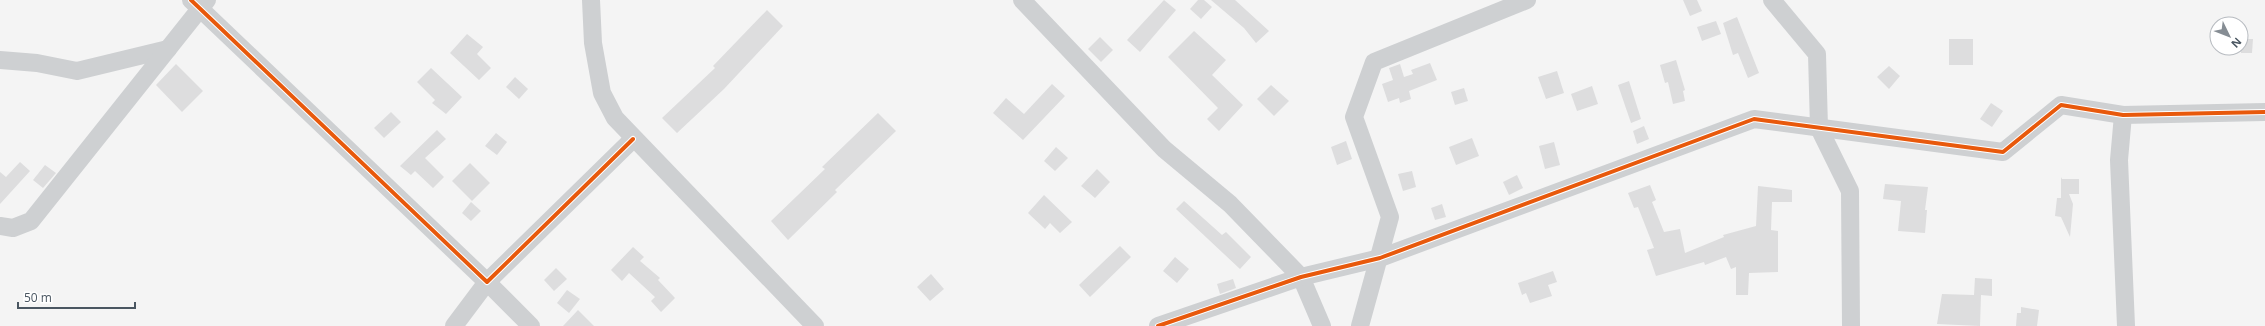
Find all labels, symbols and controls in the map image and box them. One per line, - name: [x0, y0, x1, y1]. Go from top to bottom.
- north arrow: [2209, 16, 2249, 56]
- text: N: [2228, 35, 2245, 52]
- scale bar: [18, 284, 135, 310]
- text: 50 m: [24, 289, 52, 306]

